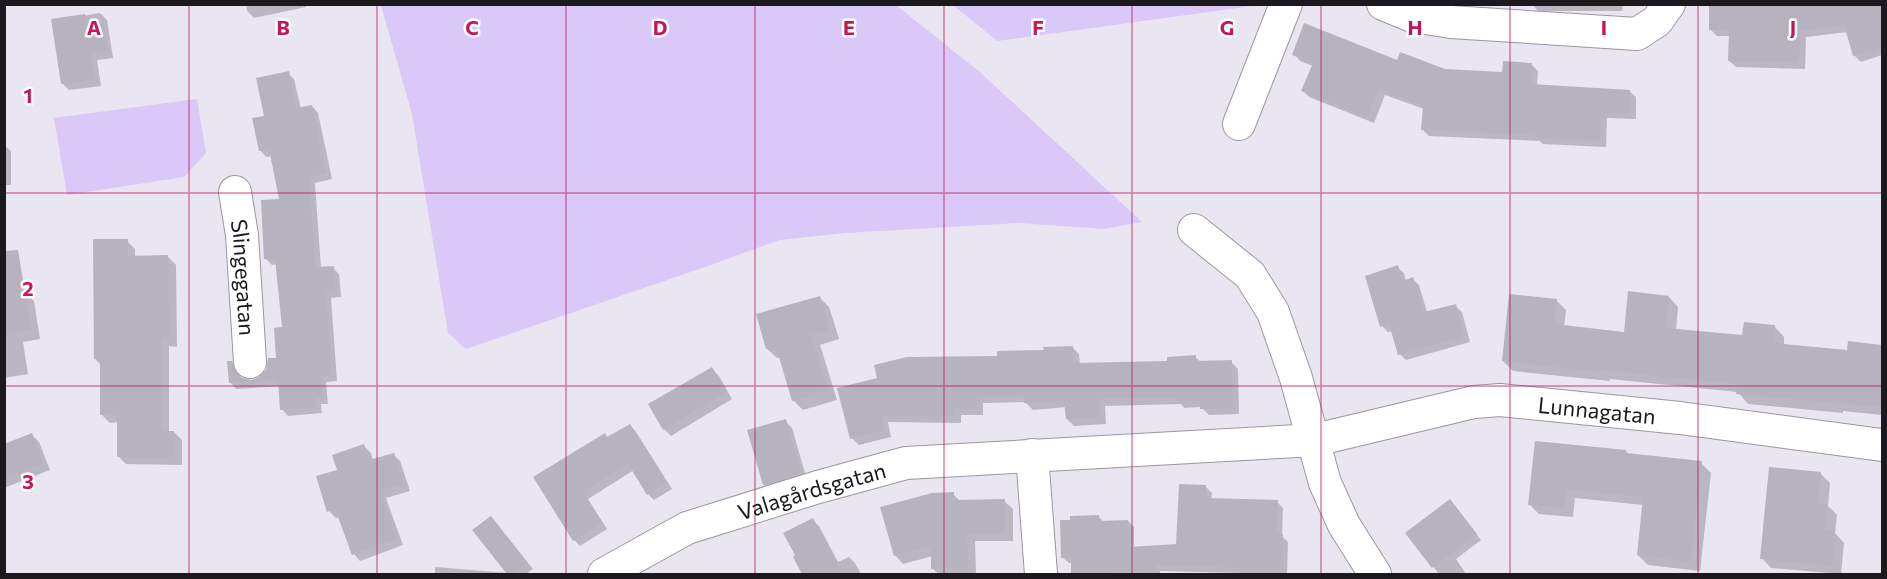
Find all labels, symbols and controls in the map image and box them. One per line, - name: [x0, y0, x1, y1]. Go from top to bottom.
- text: A: [87, 15, 101, 39]
- text: B: [276, 15, 290, 39]
- text: C: [465, 15, 479, 39]
- text: D: [653, 15, 667, 39]
- text: E: [843, 15, 855, 39]
- text: F: [1032, 15, 1044, 39]
- text: G: [1220, 15, 1234, 39]
- text: H: [1408, 15, 1423, 39]
- text: I: [1601, 15, 1607, 39]
- text: J: [1790, 15, 1796, 39]
- text: 1: [23, 83, 33, 107]
- street label: Slingegatan: [226, 217, 262, 336]
- text: 2: [22, 276, 34, 300]
- street label: Lunnagatan: [1537, 390, 1657, 429]
- street label: Valagårdsgatan: [734, 456, 889, 525]
- text: 3: [22, 469, 34, 493]

